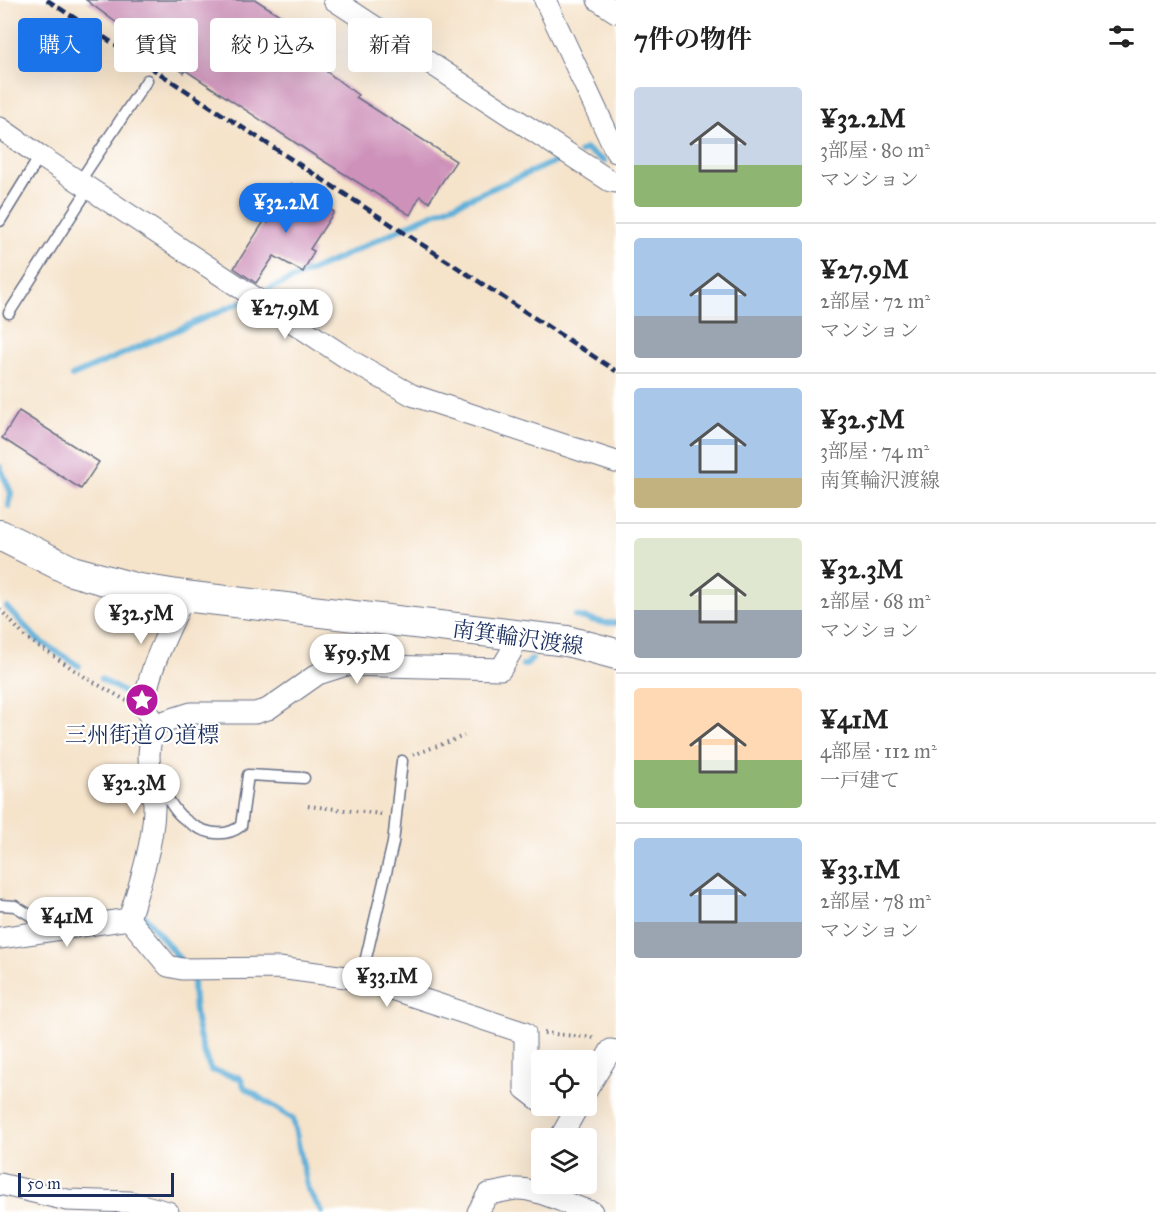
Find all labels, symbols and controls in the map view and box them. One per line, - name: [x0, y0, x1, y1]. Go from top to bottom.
- chip: 購入: [18, 18, 102, 72]
- chip: 賃貸: [114, 18, 198, 72]
- chip: 絞り込み: [210, 18, 336, 72]
- chip: 新着: [348, 18, 432, 72]
- icon: filters: [1105, 20, 1138, 53]
- text: 7件の物件: [634, 23, 752, 55]
- text: ¥32.2M: [820, 102, 906, 134]
- icon: home: [682, 111, 754, 183]
- text: 3部屋 · 80 m²: [820, 138, 930, 162]
- text: マンション: [820, 167, 919, 191]
- pin: ¥32.2M: [237, 183, 335, 234]
- text: ¥32.2M: [253, 190, 319, 214]
- text: ¥27.9M: [820, 253, 909, 285]
- icon: home: [682, 262, 754, 334]
- pin: ¥27.9M: [236, 289, 334, 340]
- text: 2部屋 · 72 m²: [820, 289, 930, 313]
- text: ¥27.9M: [251, 296, 319, 320]
- text: マンション: [820, 318, 919, 342]
- text: ¥32.5M: [820, 403, 905, 435]
- icon: home: [682, 412, 754, 484]
- text: 3部屋 · 74 m²: [820, 439, 929, 463]
- text: 南箕輪沢渡線: [820, 468, 940, 492]
- text: ¥32.3M: [820, 553, 903, 585]
- icon: home: [682, 562, 754, 634]
- text: 2部屋 · 68 m²: [820, 589, 931, 613]
- pin: ¥32.5M: [92, 594, 190, 645]
- text: ¥32.5M: [108, 601, 174, 625]
- street label: 南箕輪沢渡線: [451, 615, 585, 660]
- text: マンション: [820, 618, 919, 642]
- pin: ¥59.5M: [308, 634, 406, 685]
- text: ¥59.5M: [324, 641, 390, 665]
- place icon: 三州街道の道標: [124, 682, 160, 718]
- text: ¥41M: [820, 703, 889, 735]
- icon: home: [682, 712, 754, 784]
- place label: 三州街道の道標: [65, 721, 219, 748]
- text: 4部屋 · 112 m²: [820, 739, 937, 763]
- pin: ¥32.3M: [85, 764, 183, 815]
- text: 一戸建て: [820, 768, 900, 792]
- text: ¥32.3M: [102, 771, 166, 795]
- text: ¥33.1M: [820, 853, 900, 885]
- icon: home: [682, 862, 754, 934]
- text: 2部屋 · 78 m²: [820, 889, 931, 913]
- pin: ¥41M: [31, 897, 103, 948]
- text: ¥41M: [41, 904, 93, 928]
- text: マンション: [820, 918, 919, 942]
- pin: ¥33.1M: [338, 957, 436, 1008]
- text: ¥33.1M: [356, 964, 418, 988]
- map controls: [531, 1050, 597, 1194]
- button: locate: [531, 1050, 597, 1116]
- button: layers: [531, 1128, 597, 1194]
- scale bar: [18, 1170, 174, 1198]
- text: 50 m: [27, 1174, 61, 1193]

